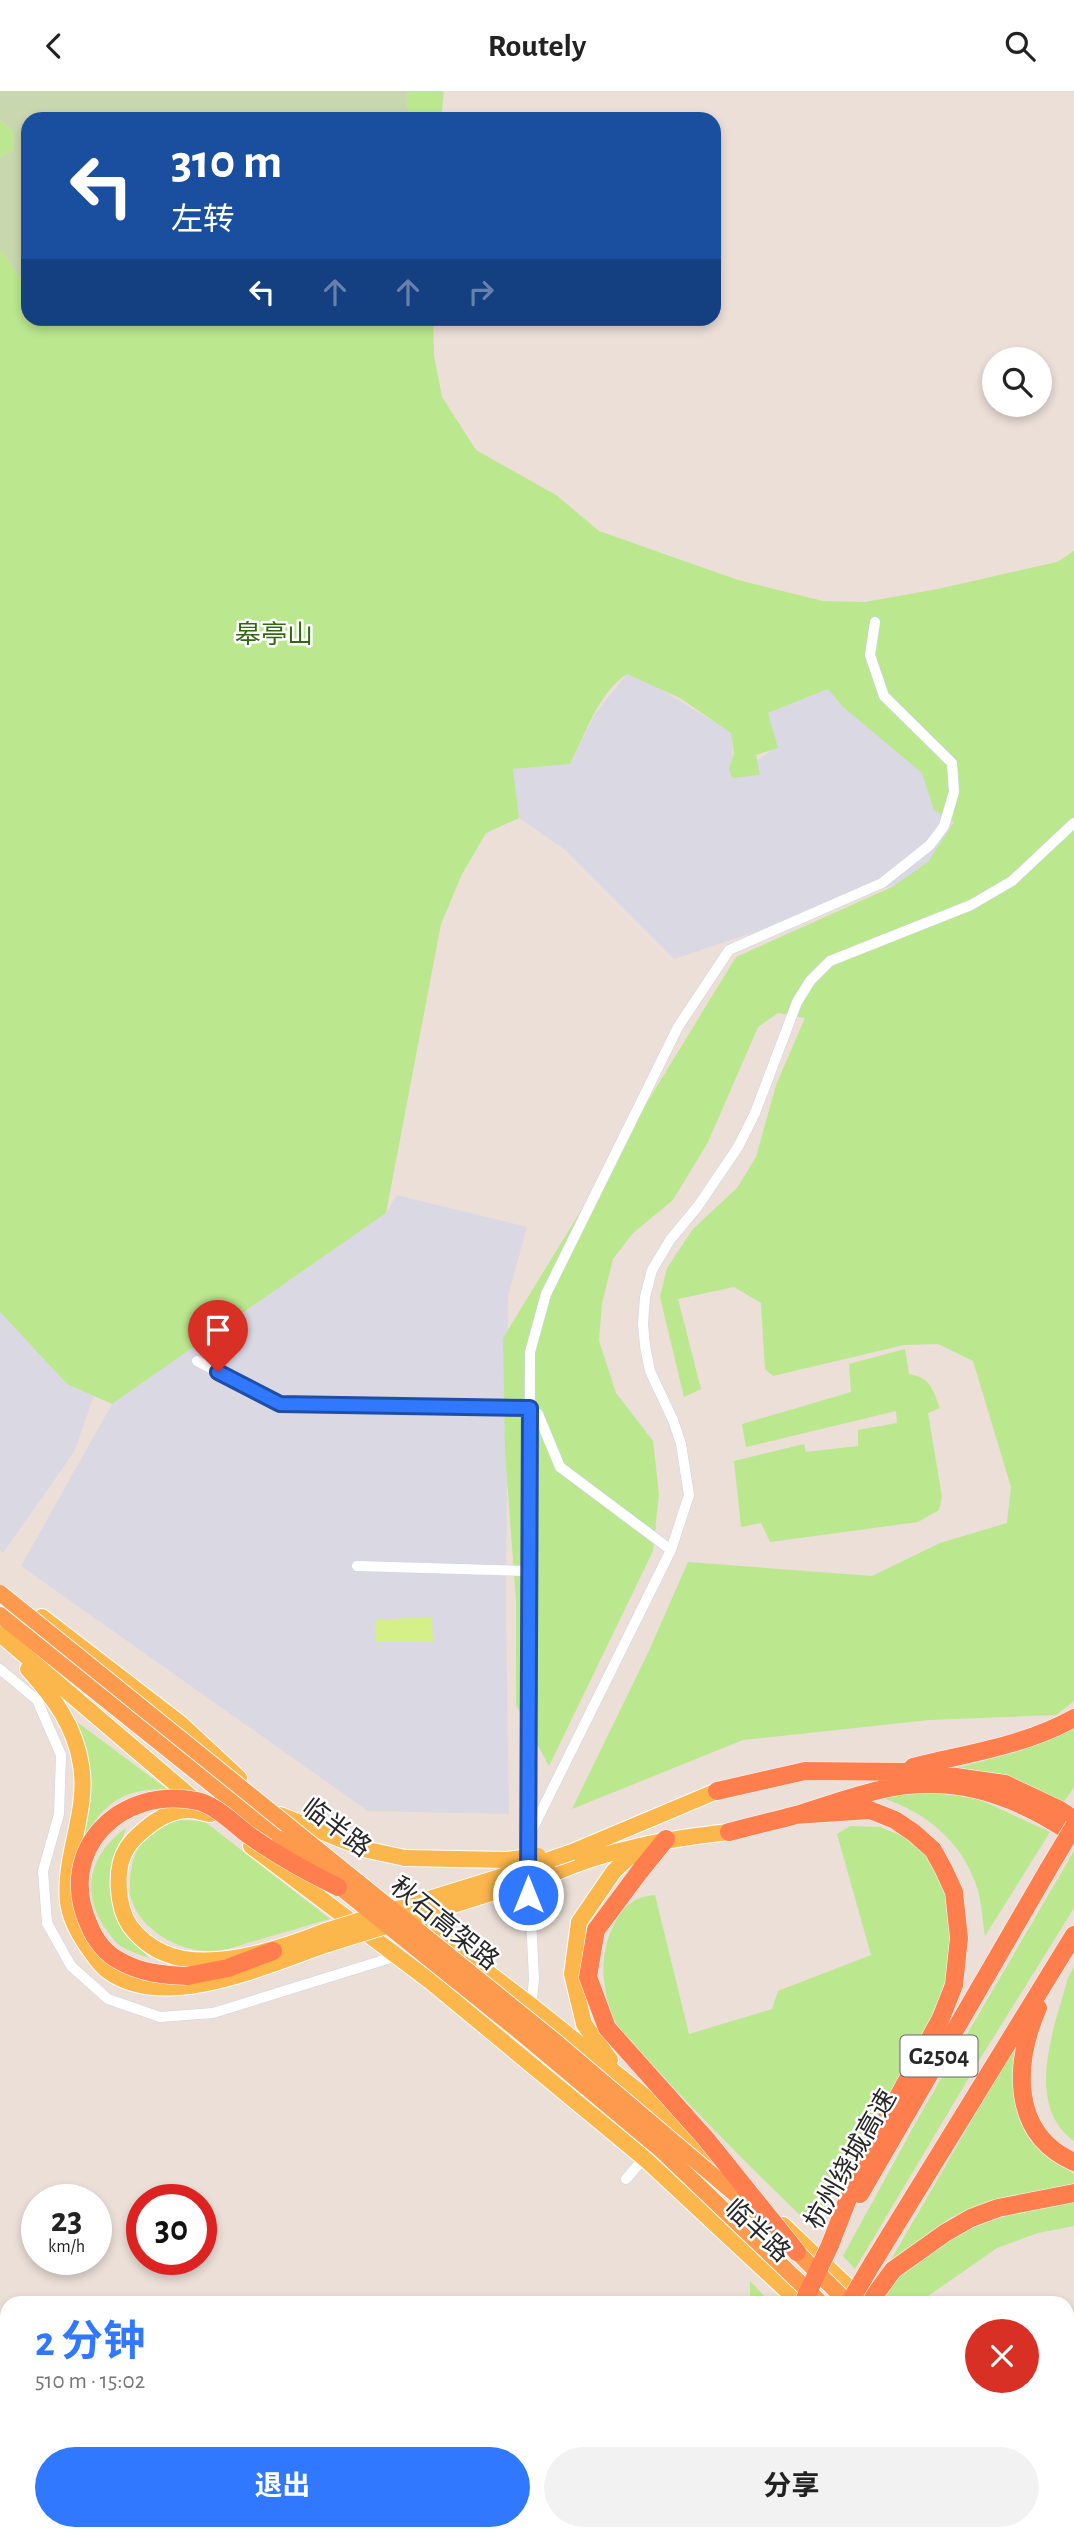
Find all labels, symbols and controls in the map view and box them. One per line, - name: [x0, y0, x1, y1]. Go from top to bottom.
- icon: back: [35, 27, 73, 65]
- icon: search: [1001, 27, 1039, 65]
- text: Routely: [488, 30, 586, 62]
- text: 310 m: [171, 138, 282, 187]
- icon: left: [56, 140, 147, 231]
- text: 左转: [171, 204, 235, 236]
- icon: left: [243, 273, 281, 311]
- icon: ahead: [316, 273, 354, 311]
- icon: ahead: [389, 273, 427, 311]
- icon: right: [462, 273, 500, 311]
- map controls: [982, 347, 1052, 417]
- button: search: [982, 347, 1052, 417]
- park label: 皋亭山: [235, 620, 313, 648]
- pin: [188, 1300, 248, 1372]
- icon: arrive: [199, 1311, 237, 1349]
- street label: 临半路: [297, 1793, 376, 1862]
- position arrow: [491, 1858, 565, 1932]
- street label: 秋石高架路: [386, 1872, 504, 1975]
- road number: G2504: [900, 2035, 978, 2077]
- street label: 杭州绕城高速: [800, 2085, 901, 2234]
- speed limit sign: 30: [126, 2184, 217, 2275]
- street label: 临半路: [720, 2194, 795, 2267]
- text: 23: [51, 2203, 82, 2238]
- text: km/h: [48, 2238, 85, 2256]
- button: close: [965, 2319, 1039, 2393]
- text: 2 分钟: [35, 2321, 145, 2363]
- text: 510 m · 15:02: [35, 2370, 145, 2393]
- button: 退出: [35, 2447, 530, 2527]
- button: 分享: [544, 2447, 1039, 2527]

